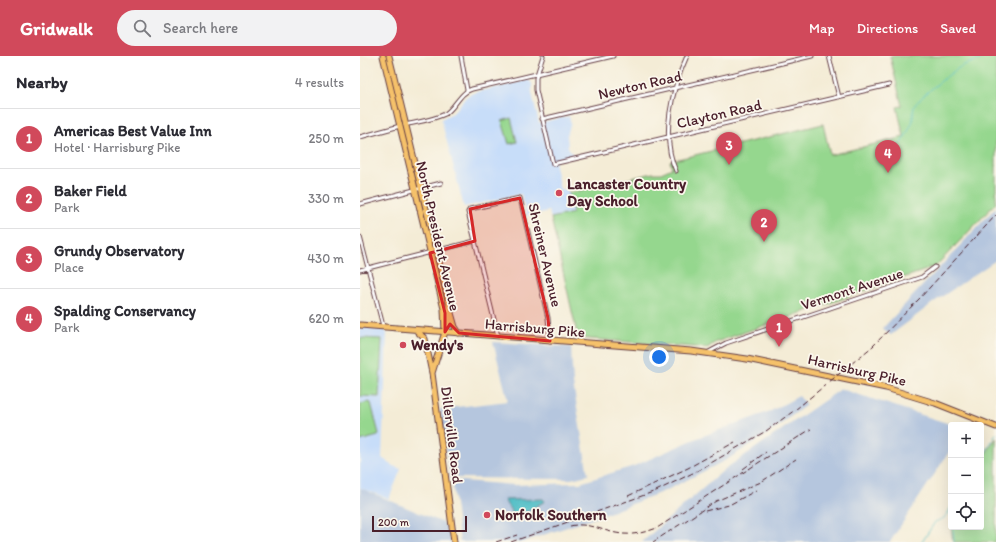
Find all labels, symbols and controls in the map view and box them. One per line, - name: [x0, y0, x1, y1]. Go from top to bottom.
- search box: [117, 10, 397, 46]
- text: Gridwalk: [20, 17, 93, 40]
- icon: search: [131, 17, 153, 39]
- text: Search here: [163, 19, 238, 37]
- text: Map: [809, 20, 835, 37]
- text: Directions: [857, 20, 918, 37]
- text: Saved: [940, 20, 976, 37]
- street label: Newton Road: [596, 66, 684, 103]
- text: Nearby: [16, 72, 68, 92]
- text: 4 results: [295, 75, 344, 90]
- street label: Clayton Road: [675, 96, 763, 132]
- text: Americas Best Value Inn: [54, 122, 212, 140]
- text: 1: [26, 131, 32, 146]
- text: 250 m: [308, 131, 344, 146]
- pin: 3: [716, 132, 742, 165]
- text: Hotel · Harrisburg Pike: [54, 140, 180, 155]
- pin: 4: [875, 140, 901, 173]
- street label: North President Avenue: [412, 159, 464, 313]
- place label: Lancaster Country Day School: [567, 175, 687, 211]
- text: Baker Field: [54, 182, 127, 200]
- marker: Lancaster Country Day School: [554, 188, 564, 198]
- text: 2: [26, 191, 32, 206]
- text: 330 m: [308, 191, 344, 206]
- text: Park: [54, 200, 80, 215]
- street label: Shreiner Avenue: [524, 201, 566, 309]
- pin: 2: [751, 209, 777, 242]
- text: Grundy Observatory: [54, 242, 184, 260]
- text: 3: [25, 251, 33, 266]
- text: 430 m: [307, 251, 344, 266]
- text: Place: [54, 260, 84, 275]
- street label: Vermont Avenue: [799, 264, 905, 314]
- text: Spalding Conservancy: [54, 302, 196, 320]
- text: 4: [25, 311, 33, 326]
- text: 620 m: [308, 311, 344, 326]
- pin: 1: [766, 314, 792, 347]
- street label: Harrisburg Pike: [484, 315, 586, 341]
- text: Park: [54, 320, 80, 335]
- place label: Wendy's: [411, 336, 464, 355]
- marker: Wendy's: [398, 340, 408, 350]
- your location: [649, 347, 669, 367]
- street label: Harrisburg Pike: [806, 350, 908, 390]
- street label: Dillerville Road: [437, 385, 467, 485]
- map controls: [948, 422, 984, 530]
- button: +: [948, 422, 984, 458]
- button: −: [948, 458, 984, 494]
- button: locate: [948, 494, 984, 530]
- place label: Norfolk Southern: [495, 506, 607, 524]
- marker: Norfolk Southern: [482, 510, 492, 520]
- scale bar: [372, 514, 467, 533]
- text: 200 m: [378, 516, 409, 529]

